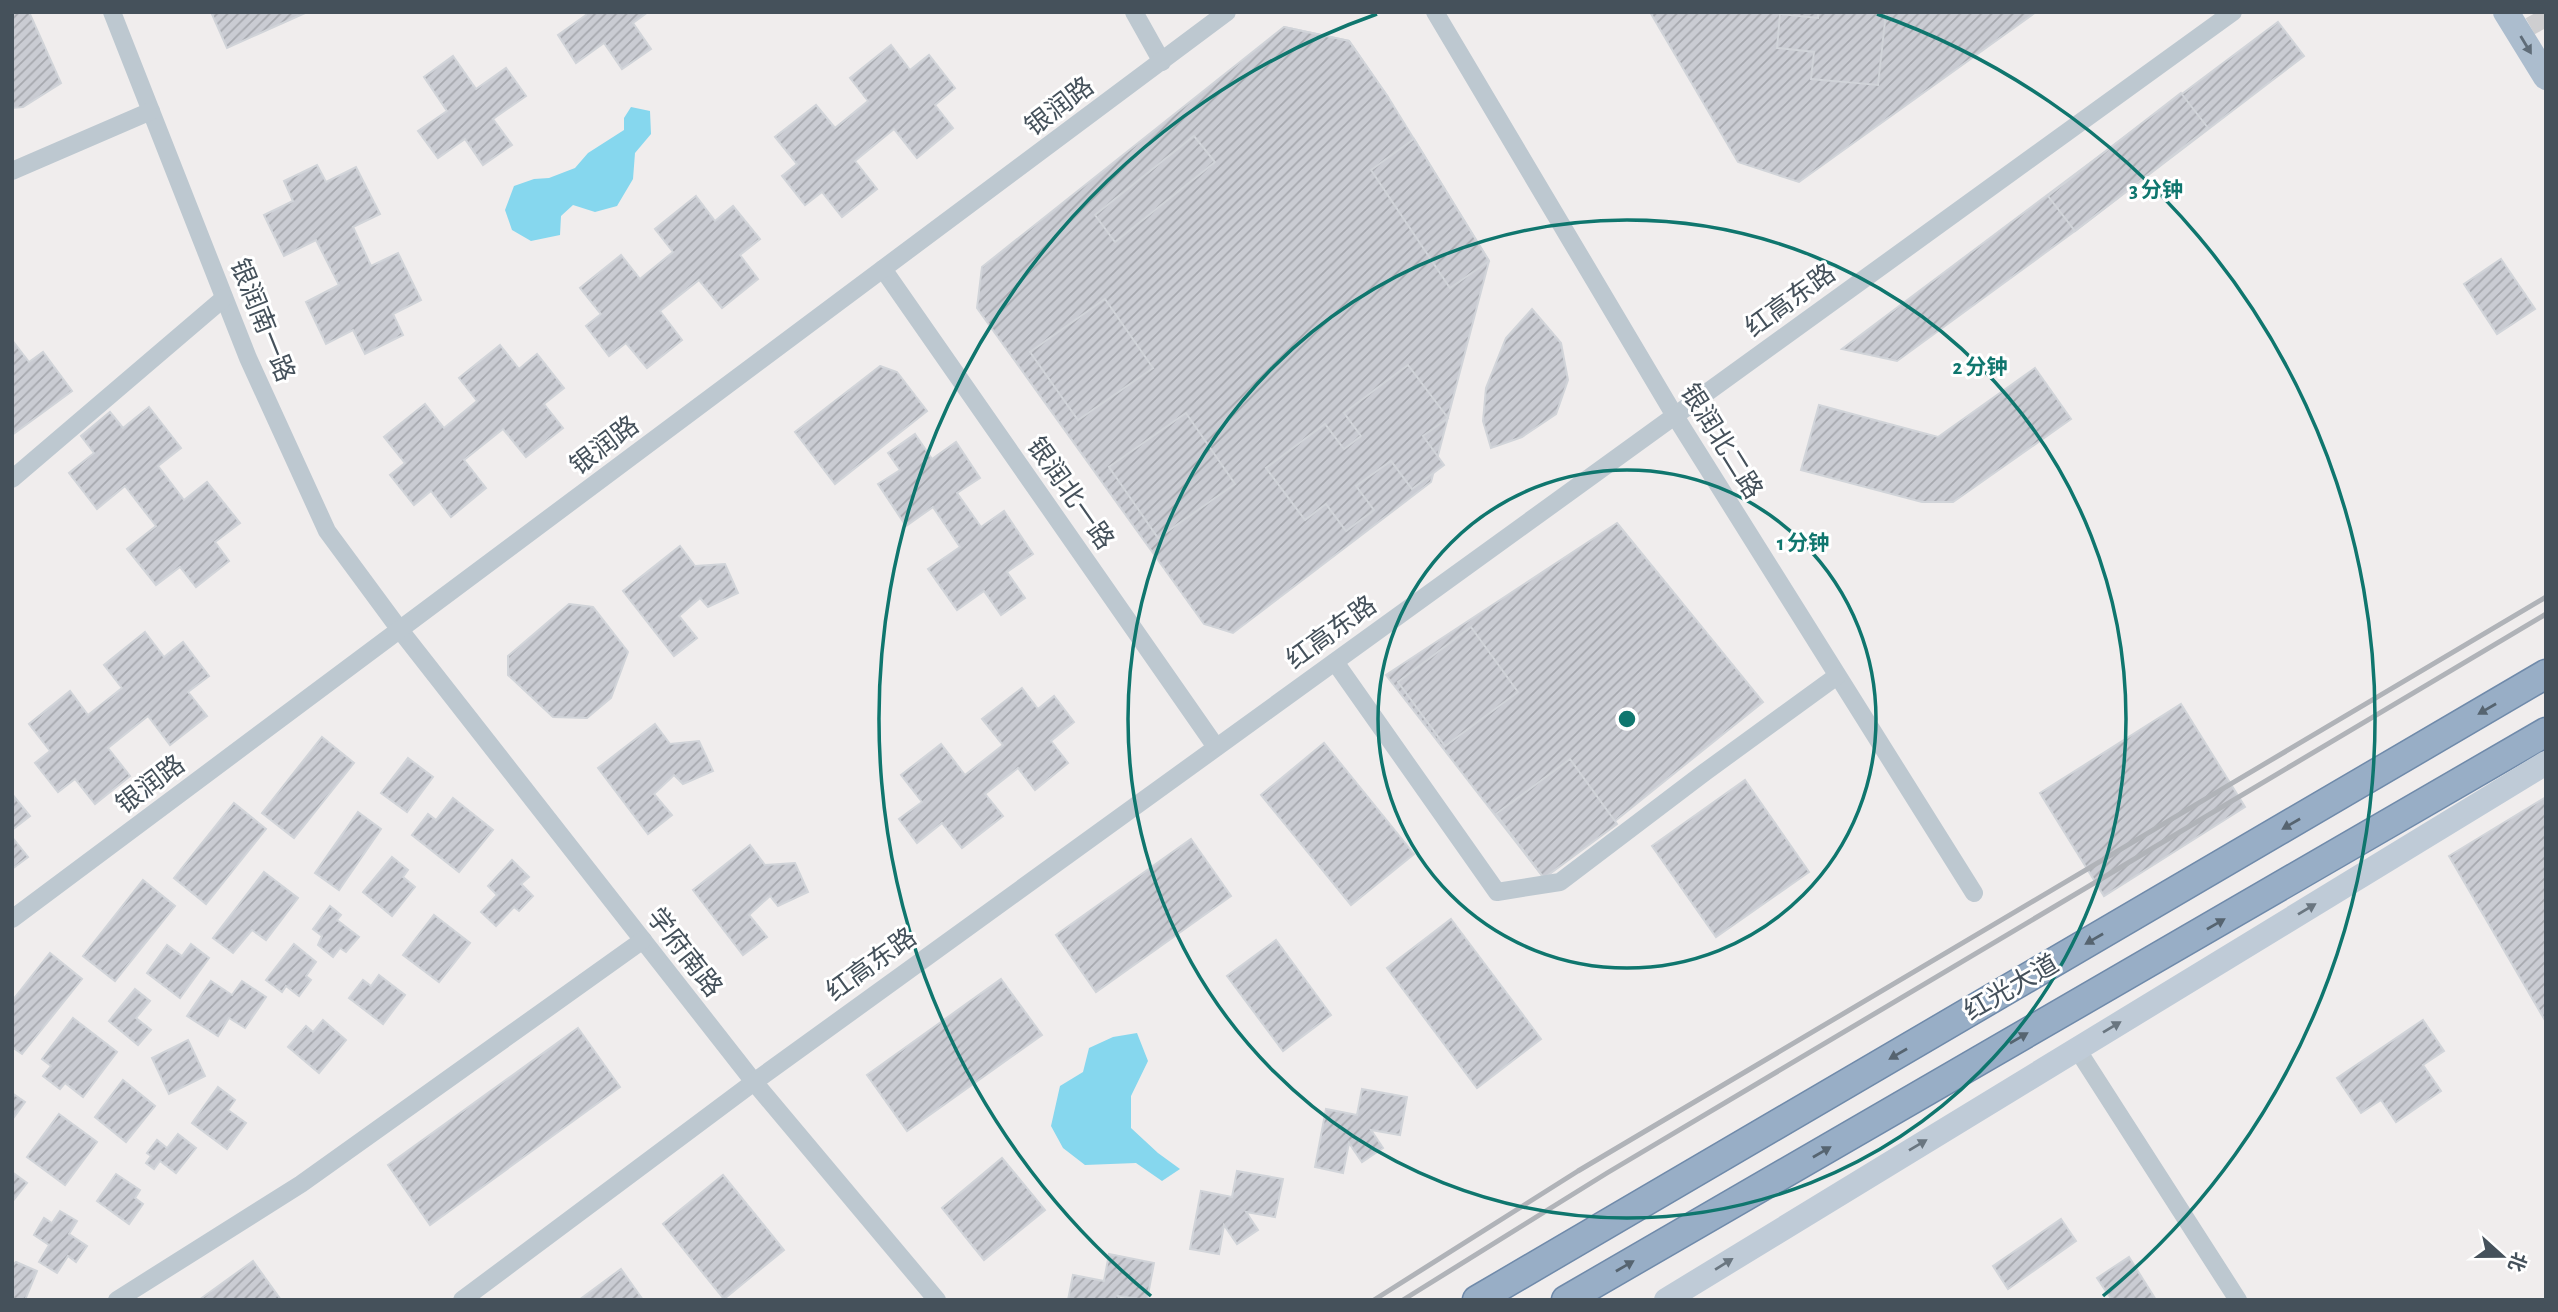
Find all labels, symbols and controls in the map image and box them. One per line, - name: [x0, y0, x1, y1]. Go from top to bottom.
- one-way arrow: [2520, 35, 2532, 54]
- street label: 银润路: [1020, 72, 1099, 141]
- text: 3 分钟: [2129, 179, 2183, 201]
- street label: 银润南一路: [226, 255, 299, 386]
- street label: 红高东路: [1740, 258, 1840, 342]
- text: 2 分钟: [1952, 356, 2008, 378]
- street label: 银润北二路: [1676, 379, 1767, 504]
- street label: 银润路: [565, 411, 644, 480]
- street label: 银润北一路: [1022, 432, 1119, 554]
- text: 1 分钟: [1777, 532, 1829, 554]
- street label: 红高东路: [1281, 590, 1381, 674]
- one-way arrow: [2477, 703, 2496, 715]
- centre of rings: [1615, 707, 1639, 731]
- street label: 银润路: [111, 750, 190, 819]
- one-way arrow: [2281, 817, 2300, 830]
- street label: 学府南路: [642, 902, 728, 1002]
- one-way arrow: [2297, 903, 2316, 916]
- one-way arrow: [2206, 917, 2225, 930]
- street label: 红高东路: [821, 922, 921, 1006]
- one-way arrow: [2085, 932, 2104, 945]
- street label: 红光大道: [1959, 949, 2063, 1025]
- one-way arrow: [2103, 1021, 2122, 1034]
- one-way arrow: [2009, 1031, 2028, 1044]
- one-way arrow: [1888, 1047, 1907, 1060]
- one-way arrow: [1908, 1139, 1927, 1152]
- one-way arrow: [1812, 1146, 1832, 1158]
- north arrow: [2467, 1221, 2537, 1291]
- text: 北: [2504, 1249, 2530, 1274]
- one-way arrow: [1714, 1258, 1733, 1270]
- one-way arrow: [1615, 1260, 1635, 1272]

